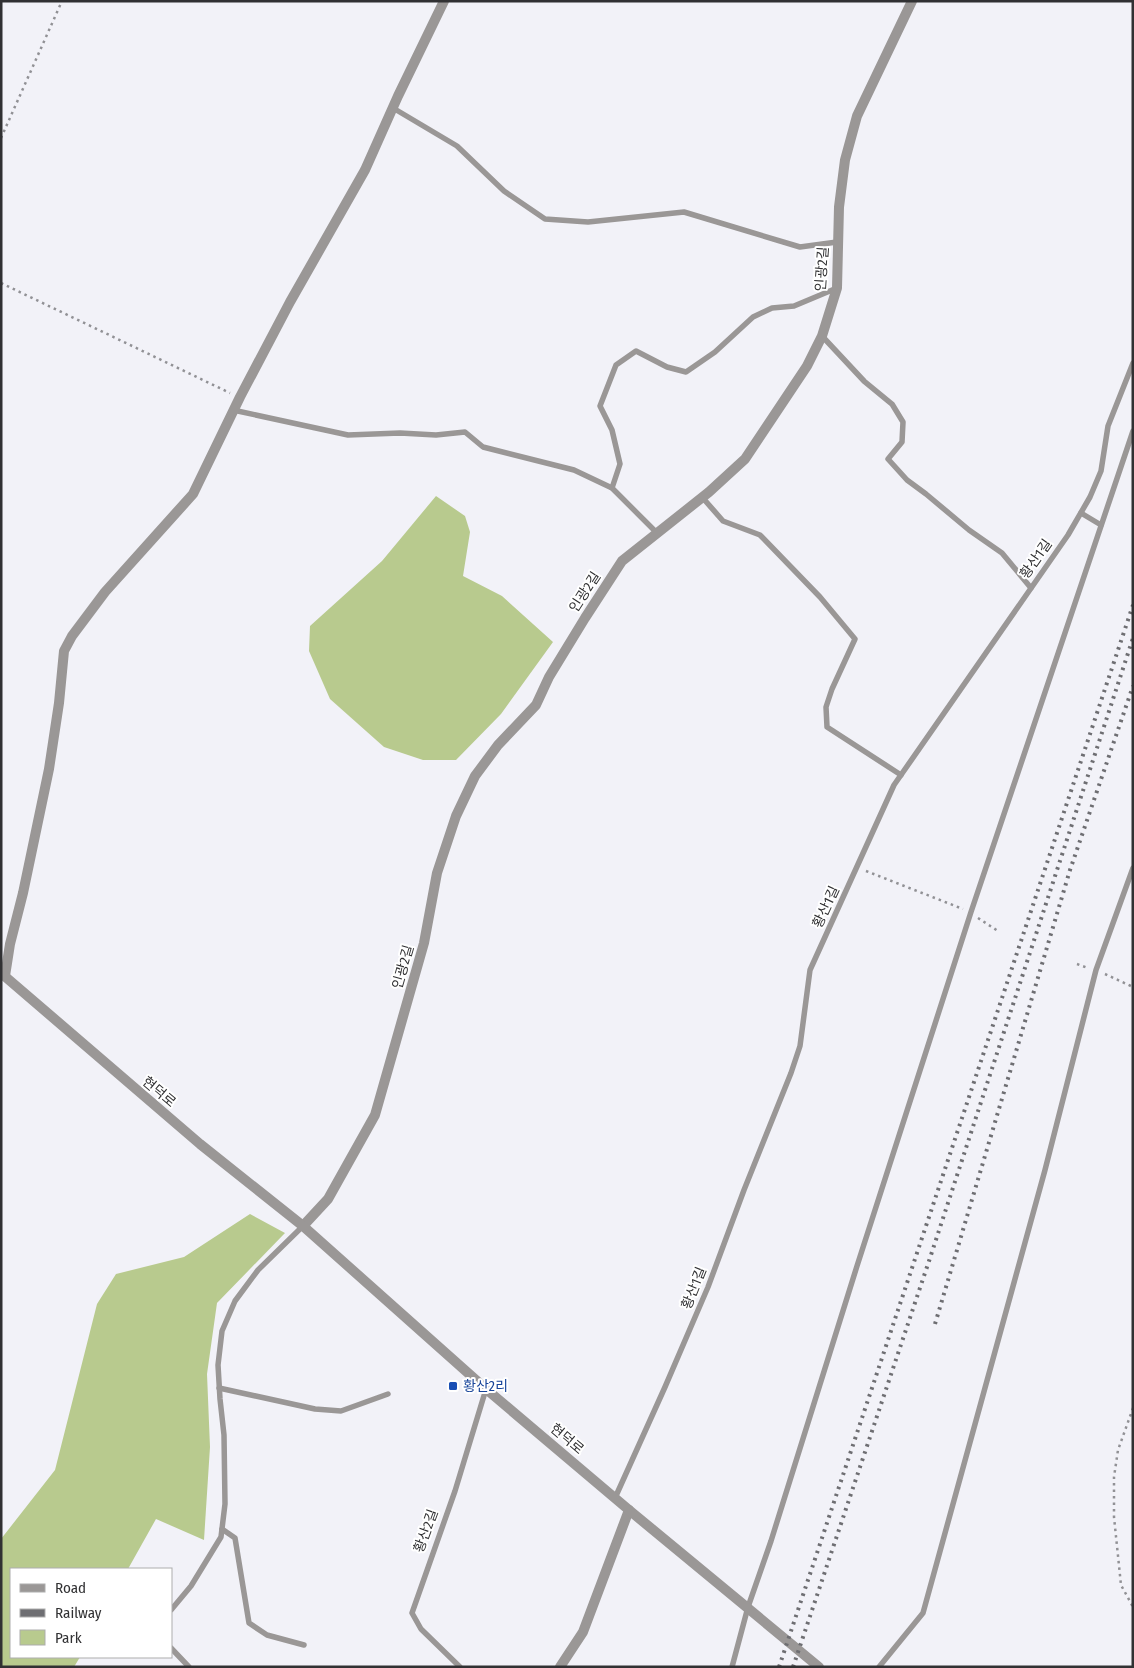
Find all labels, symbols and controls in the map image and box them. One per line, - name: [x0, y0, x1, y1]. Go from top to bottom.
- street label: 인광2길: [812, 246, 832, 292]
- street label: 황산1길: [1016, 536, 1056, 582]
- street label: 인광2길: [566, 569, 604, 615]
- street label: 황산1길: [809, 883, 843, 931]
- street label: 인광2길: [389, 943, 417, 991]
- street label: 현덕로: [139, 1073, 179, 1111]
- street label: 황산1길: [678, 1264, 710, 1312]
- place label: 황산2리: [463, 1378, 508, 1395]
- marker: 황산2리: [447, 1380, 459, 1392]
- street label: 현덕로: [547, 1420, 587, 1458]
- street label: 황산2길: [410, 1507, 442, 1555]
- legend: [10, 1568, 172, 1658]
- text: Road: [55, 1579, 86, 1597]
- text: Railway: [55, 1604, 102, 1622]
- text: Park: [55, 1629, 82, 1647]

